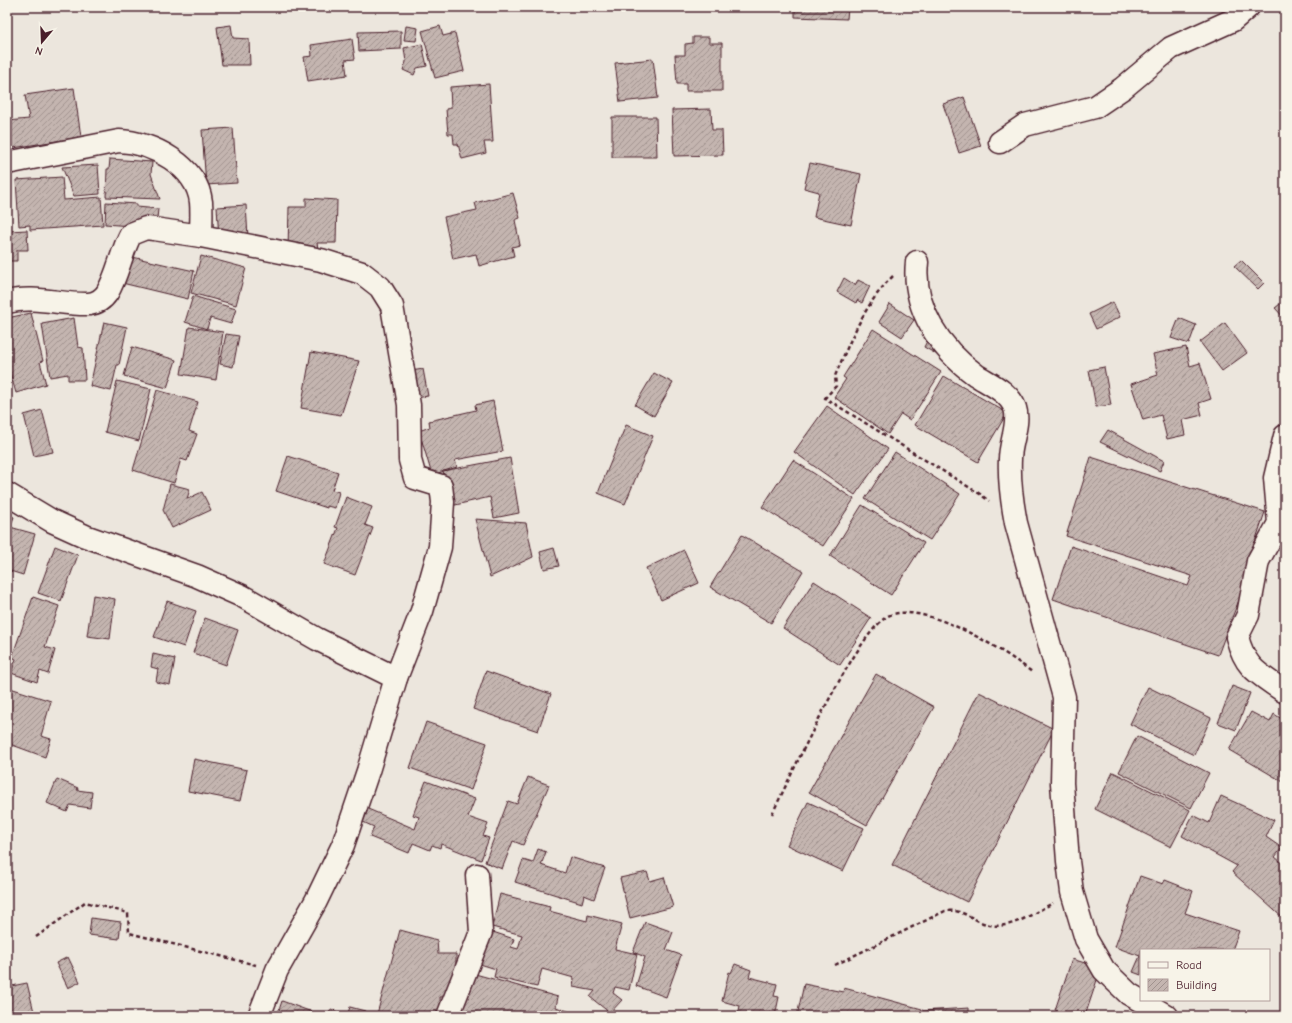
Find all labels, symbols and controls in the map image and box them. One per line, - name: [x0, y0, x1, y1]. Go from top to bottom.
- north arrow: [22, 22, 62, 62]
- text: N: [33, 44, 44, 58]
- legend: [1140, 949, 1270, 1001]
- text: Road: [1176, 958, 1202, 972]
- text: Building: [1176, 978, 1217, 992]

